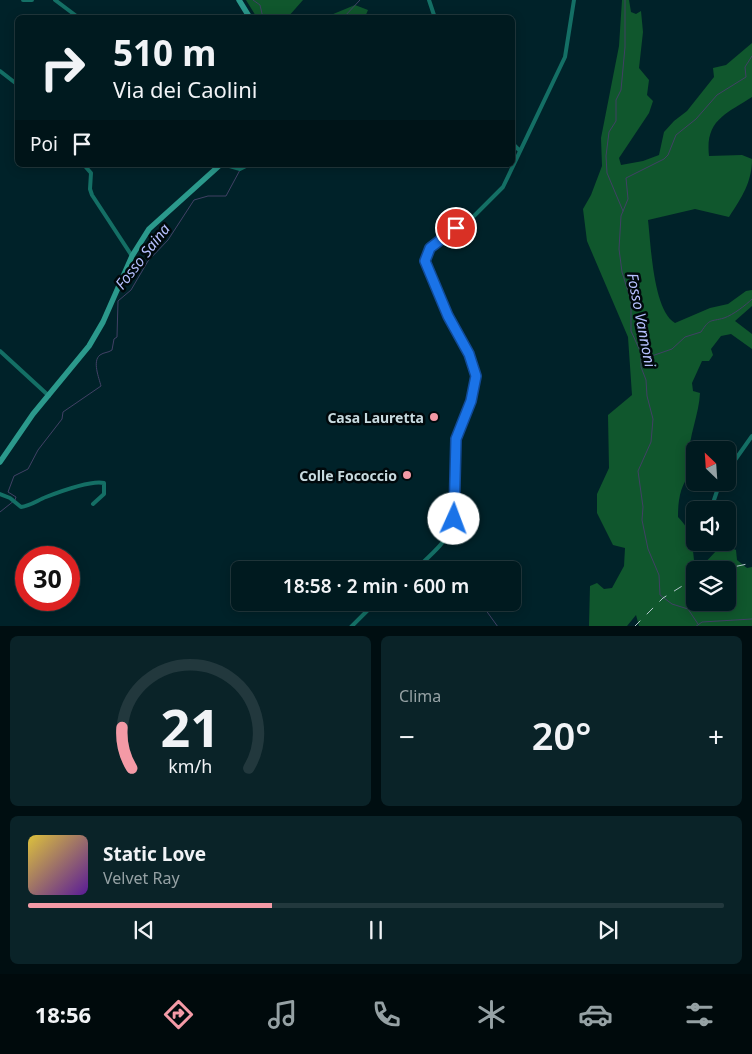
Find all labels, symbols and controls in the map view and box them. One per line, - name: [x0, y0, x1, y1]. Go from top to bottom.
- text: 510 m: [113, 29, 216, 76]
- icon: right: [30, 35, 95, 100]
- text: Via dei Caolini: [113, 74, 257, 104]
- icon: arrive: [68, 130, 96, 158]
- text: Poi: [30, 131, 58, 157]
- pin: [435, 207, 477, 249]
- icon: arrive: [442, 214, 470, 242]
- water label: Fosso Saina: [110, 219, 174, 293]
- water label: Fosso Vannoni: [623, 271, 661, 370]
- place label: Casa Lauretta: [327, 408, 424, 427]
- marker: Casa Lauretta: [428, 411, 440, 423]
- north arrow: [686, 441, 736, 491]
- map controls: [686, 441, 736, 611]
- place label: Colle Fococcio: [299, 466, 397, 485]
- marker: Colle Fococcio: [401, 469, 413, 481]
- position arrow: [427, 492, 479, 544]
- button: sound: [686, 501, 736, 551]
- speed limit sign: 30: [15, 546, 80, 611]
- button: layers: [686, 561, 736, 611]
- text: 18:58 · 2 min · 600 m: [283, 573, 469, 599]
- text: Clima: [399, 685, 441, 707]
- text: 21: [161, 691, 220, 762]
- text: 20°: [532, 709, 591, 761]
- text: −: [399, 717, 415, 755]
- text: +: [708, 717, 724, 755]
- text: km/h: [169, 754, 212, 778]
- text: Static Love: [103, 841, 206, 867]
- text: Velvet Ray: [103, 867, 180, 889]
- icon: previous: [130, 916, 158, 944]
- icon: pause: [362, 916, 390, 944]
- icon: next: [594, 916, 622, 944]
- icon: directions: [161, 997, 196, 1032]
- icon: music: [265, 997, 300, 1032]
- icon: phone: [369, 997, 404, 1032]
- icon: climate: [474, 997, 509, 1032]
- icon: car: [578, 997, 613, 1032]
- icon: filters: [682, 997, 717, 1032]
- text: 18:56: [35, 999, 91, 1029]

